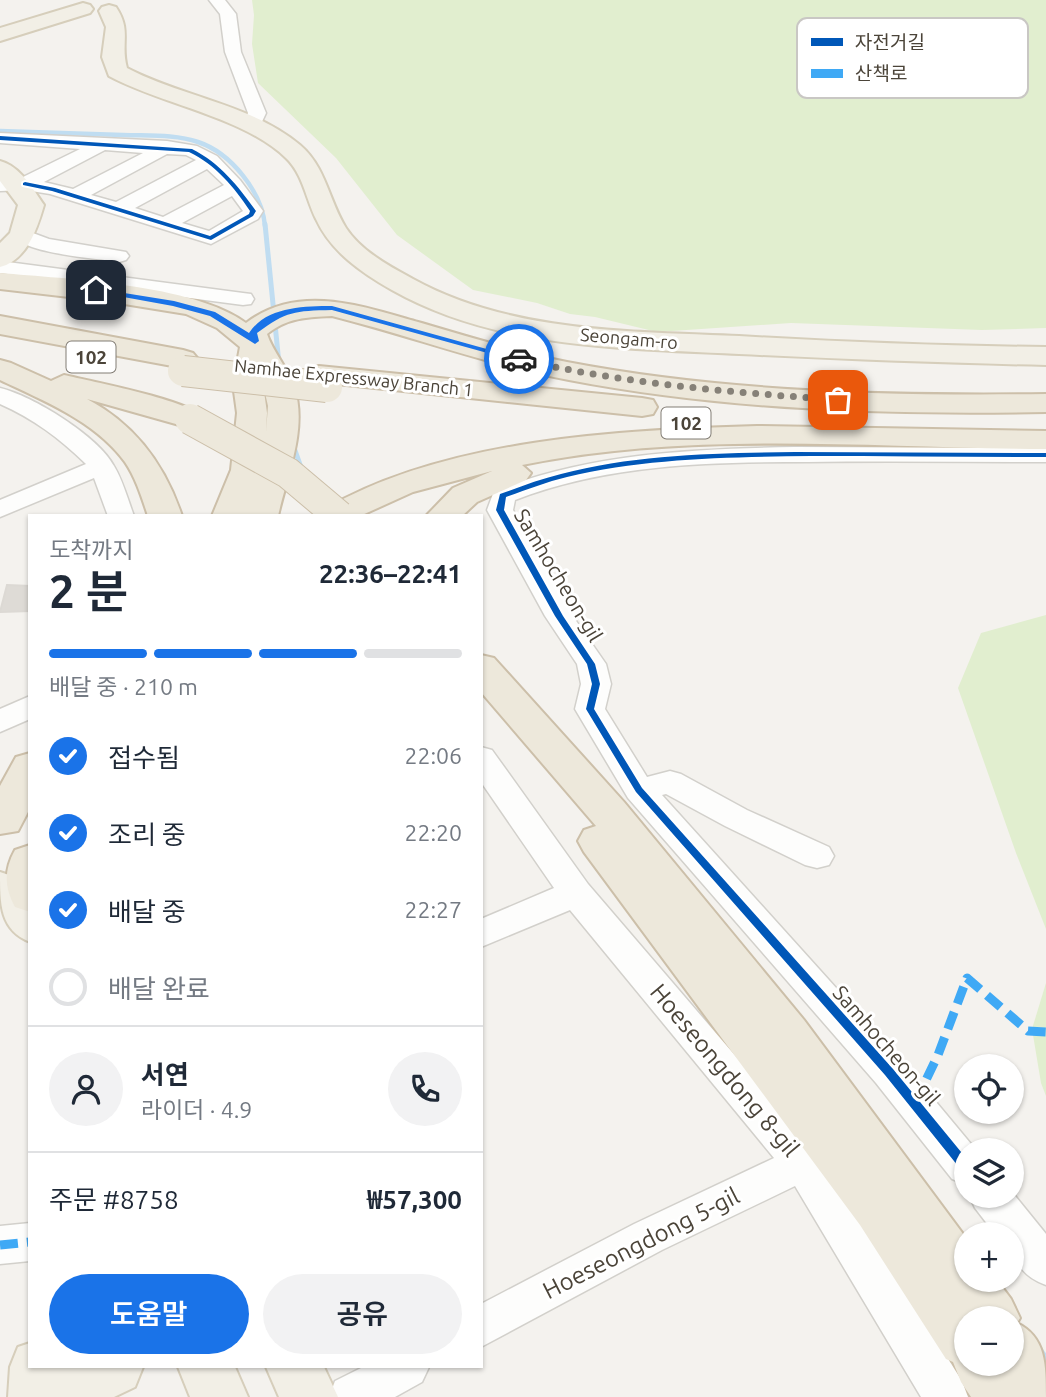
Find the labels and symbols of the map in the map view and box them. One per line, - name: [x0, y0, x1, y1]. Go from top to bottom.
- legend: [797, 18, 1028, 98]
- text: 자전거길: [855, 31, 925, 53]
- text: 산책로: [855, 62, 907, 84]
- pin: [66, 260, 126, 320]
- courier: [484, 324, 554, 394]
- street label: Seongam-ro: [579, 324, 679, 352]
- road number: 102: [66, 342, 116, 372]
- street label: Namhae Expressway Branch 1: [234, 355, 474, 399]
- pin: [808, 370, 868, 430]
- road number: 102: [662, 408, 710, 438]
- street label: Samhocheon-gil: [510, 504, 608, 646]
- street label: Hoeseongdong 8-gil: [645, 978, 805, 1162]
- street label: Samhocheon-gil: [829, 980, 945, 1110]
- street label: Hoeseongdong 5-gil: [538, 1182, 744, 1304]

